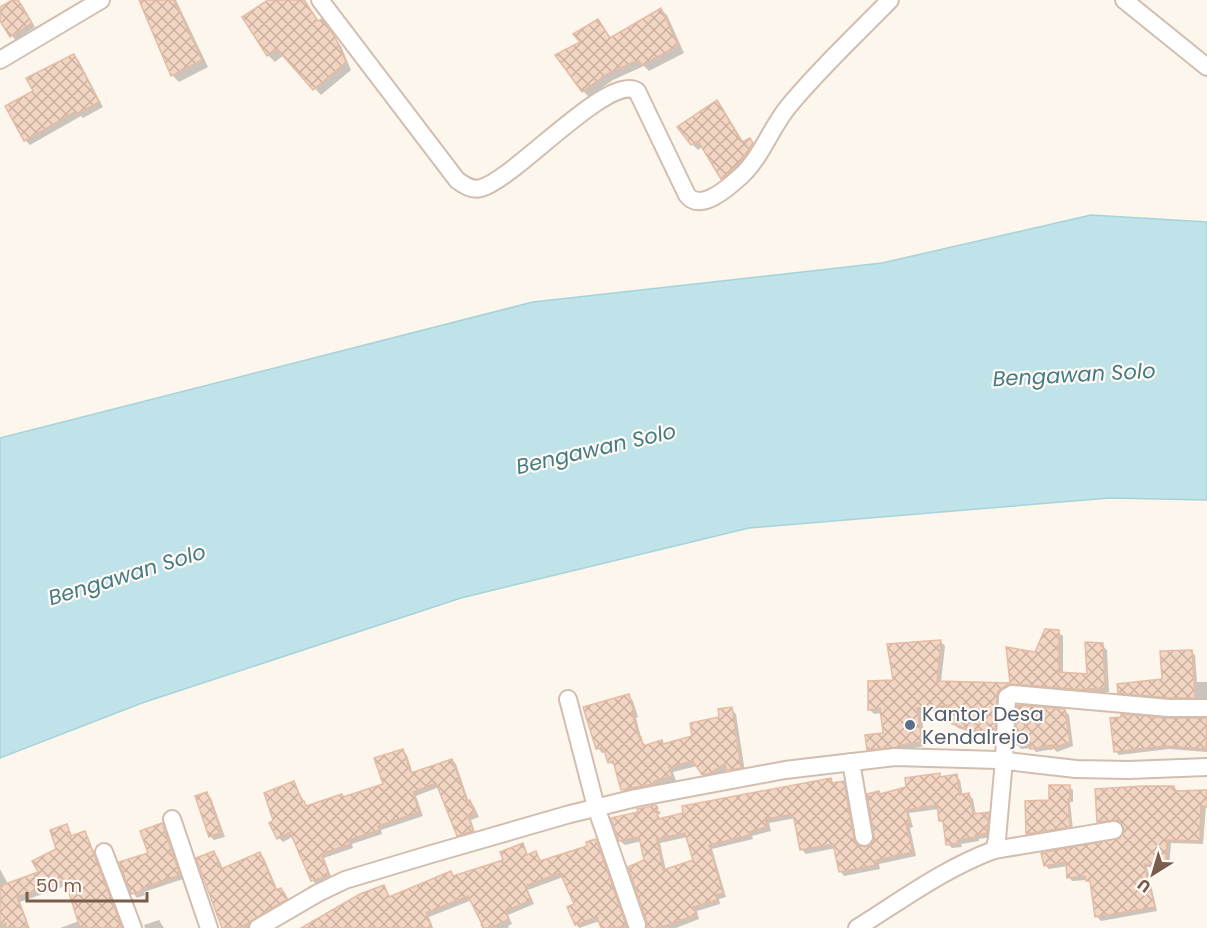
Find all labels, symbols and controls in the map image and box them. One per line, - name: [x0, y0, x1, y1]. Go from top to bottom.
- water label: Bengawan Solo: [992, 356, 1156, 393]
- water label: Bengawan Solo: [513, 416, 679, 481]
- water label: Bengawan Solo: [45, 537, 209, 612]
- place label: Kantor Desa Kendalrejo: [922, 700, 1044, 751]
- marker: Kantor Desa Kendalrejo: [903, 718, 917, 732]
- north arrow: [1123, 844, 1183, 904]
- scale bar: [27, 865, 147, 903]
- text: 50 m: [36, 873, 82, 898]
- text: U: [1133, 873, 1156, 898]

